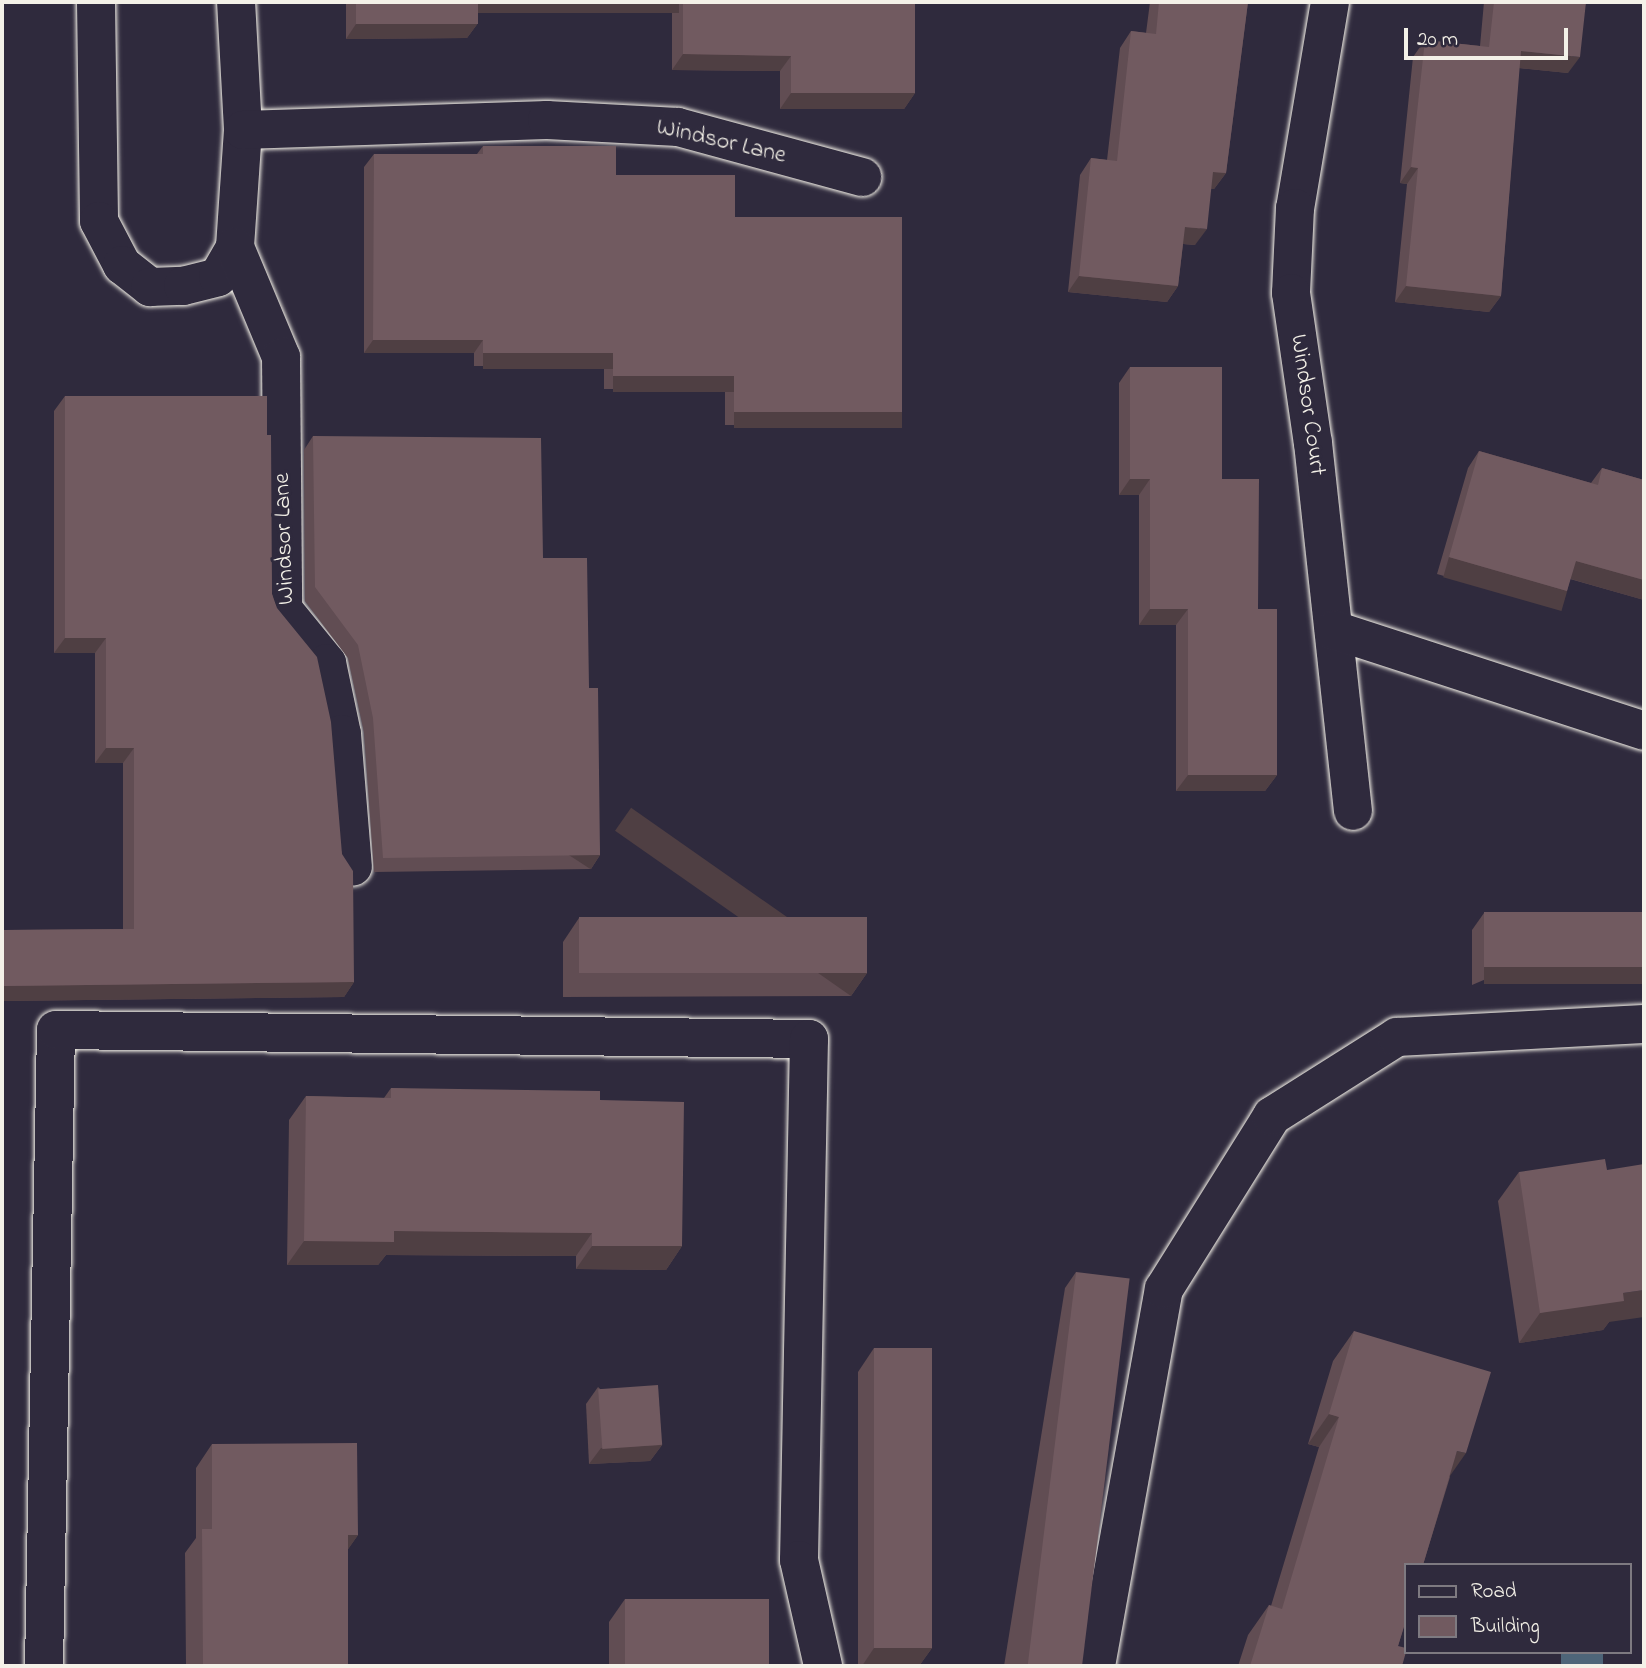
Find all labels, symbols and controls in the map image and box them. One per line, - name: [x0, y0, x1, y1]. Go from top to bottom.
- scale bar: [1408, 14, 1572, 58]
- text: 20 m: [1417, 25, 1458, 55]
- street label: Windsor Lane: [653, 113, 789, 171]
- street label: Windsor Court: [1283, 332, 1331, 478]
- street label: Windsor Lane: [268, 473, 302, 605]
- legend: [1404, 1563, 1632, 1654]
- text: Road: [1471, 1577, 1517, 1607]
- text: Building: [1471, 1612, 1540, 1642]

